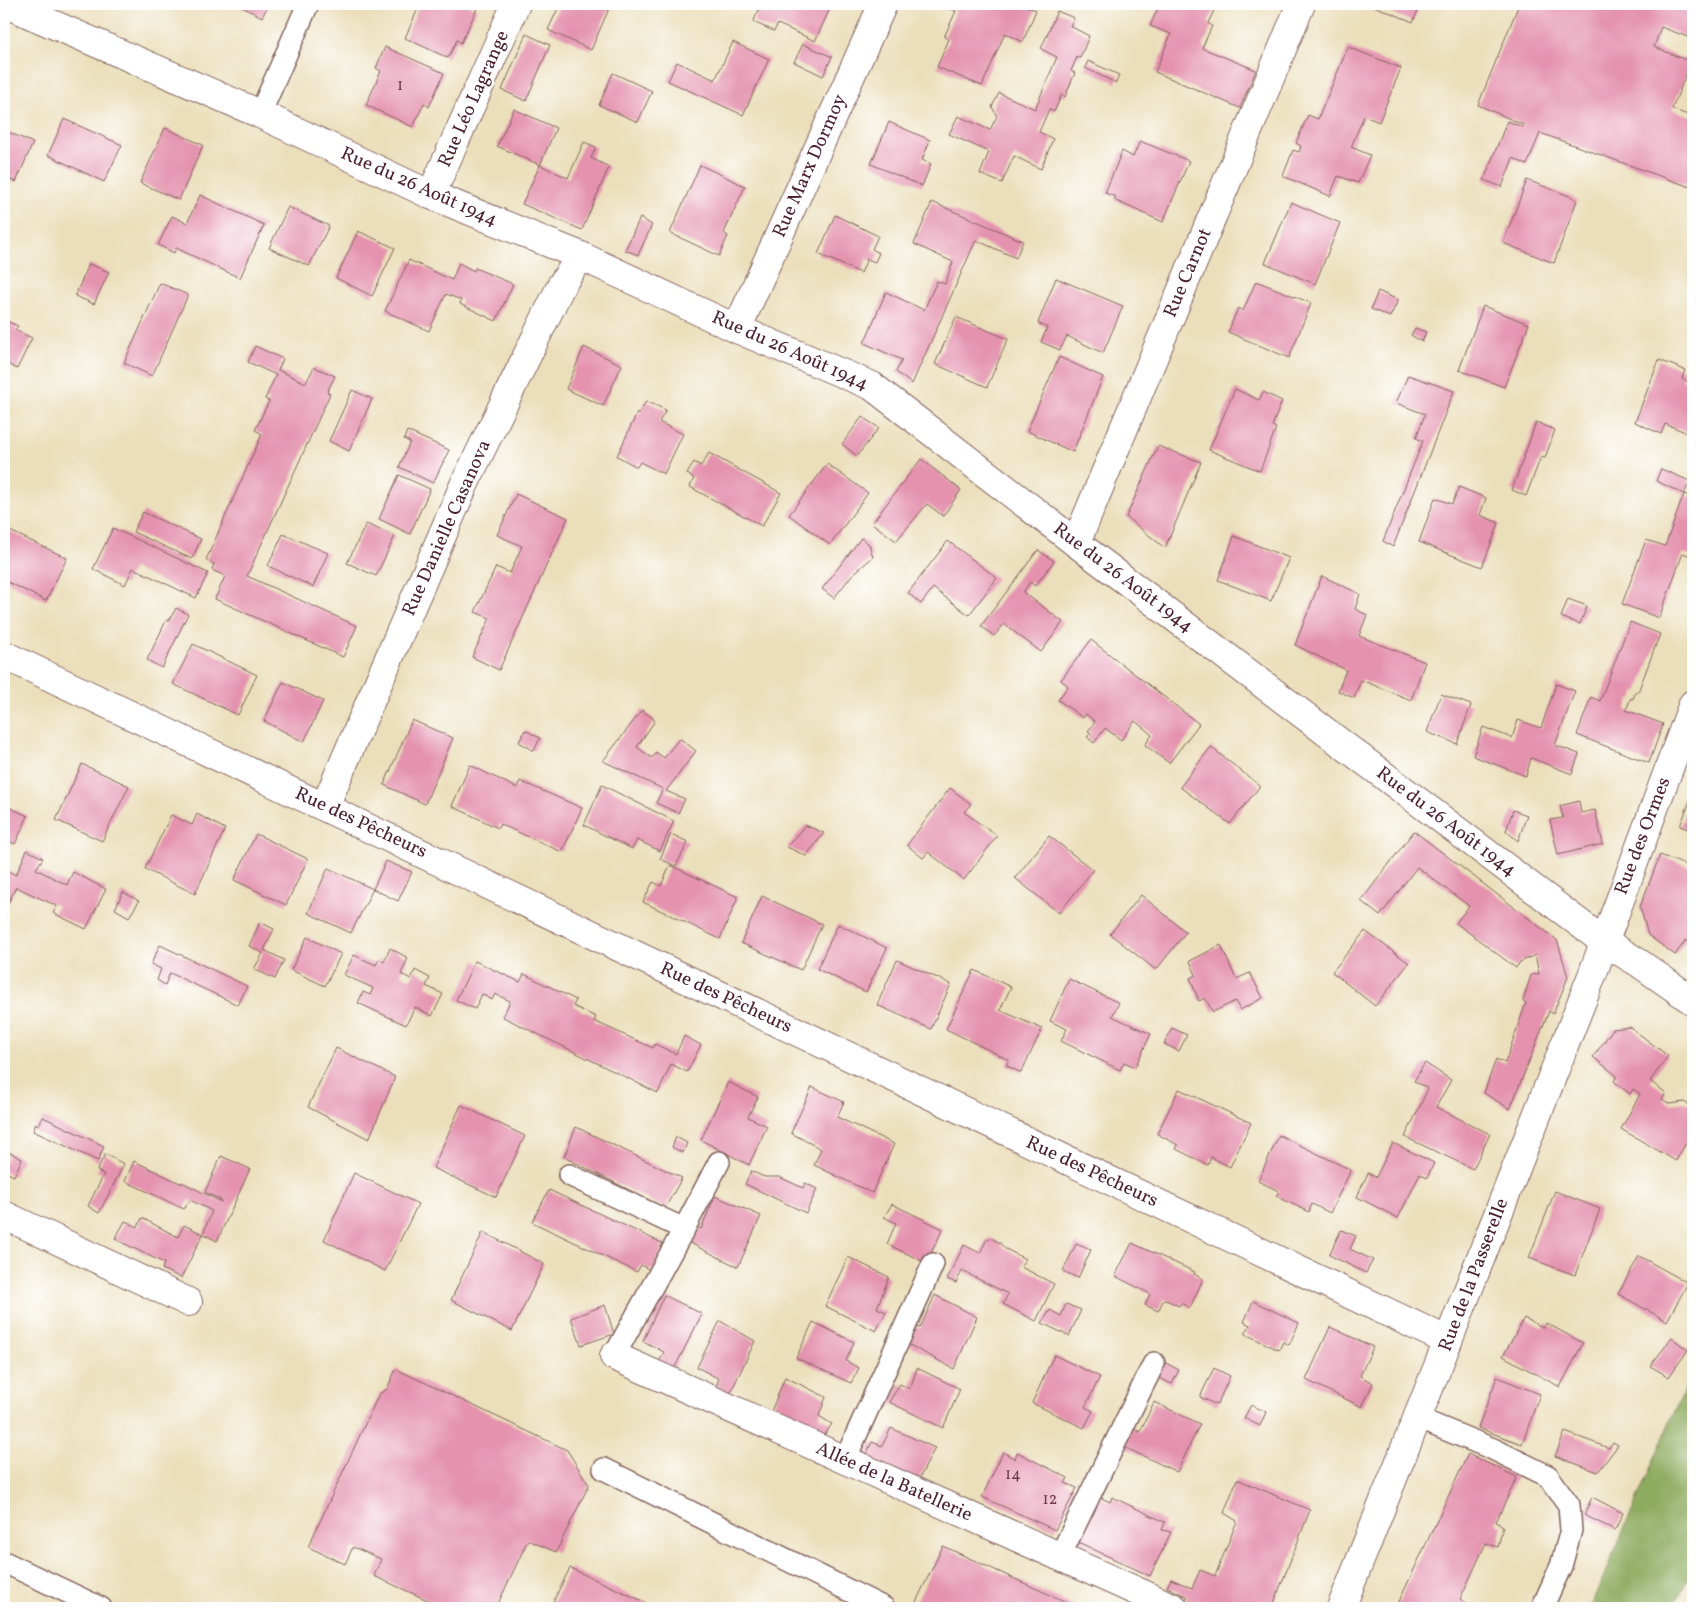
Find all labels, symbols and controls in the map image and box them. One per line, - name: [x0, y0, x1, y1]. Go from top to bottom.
- street label: Rue Léo Lagrange: [432, 26, 516, 172]
- house number: 1: [397, 75, 403, 97]
- street label: Rue Marx Dormoy: [767, 90, 853, 242]
- street label: Rue du 26 Août 1944: [336, 141, 502, 233]
- street label: Rue Carnot: [1158, 224, 1219, 322]
- street label: Rue du 26 Août 1944: [707, 305, 873, 397]
- street label: Rue Danielle Casanova: [396, 436, 498, 620]
- street label: Rue du 26 Août 1944: [1048, 517, 1198, 639]
- street label: Rue du 26 Août 1944: [1371, 761, 1521, 883]
- street label: Rue des Ormes: [1609, 773, 1677, 899]
- street label: Rue des Pêcheurs: [291, 781, 431, 865]
- street label: Rue des Pêcheurs: [656, 956, 796, 1040]
- street label: Rue des Pêcheurs: [1022, 1130, 1162, 1214]
- street label: Rue de la Passerelle: [1433, 1195, 1515, 1355]
- street label: Allée de la Batellerie: [812, 1436, 976, 1528]
- house number: 14: [1005, 1464, 1021, 1486]
- house number: 12: [1043, 1489, 1057, 1511]

